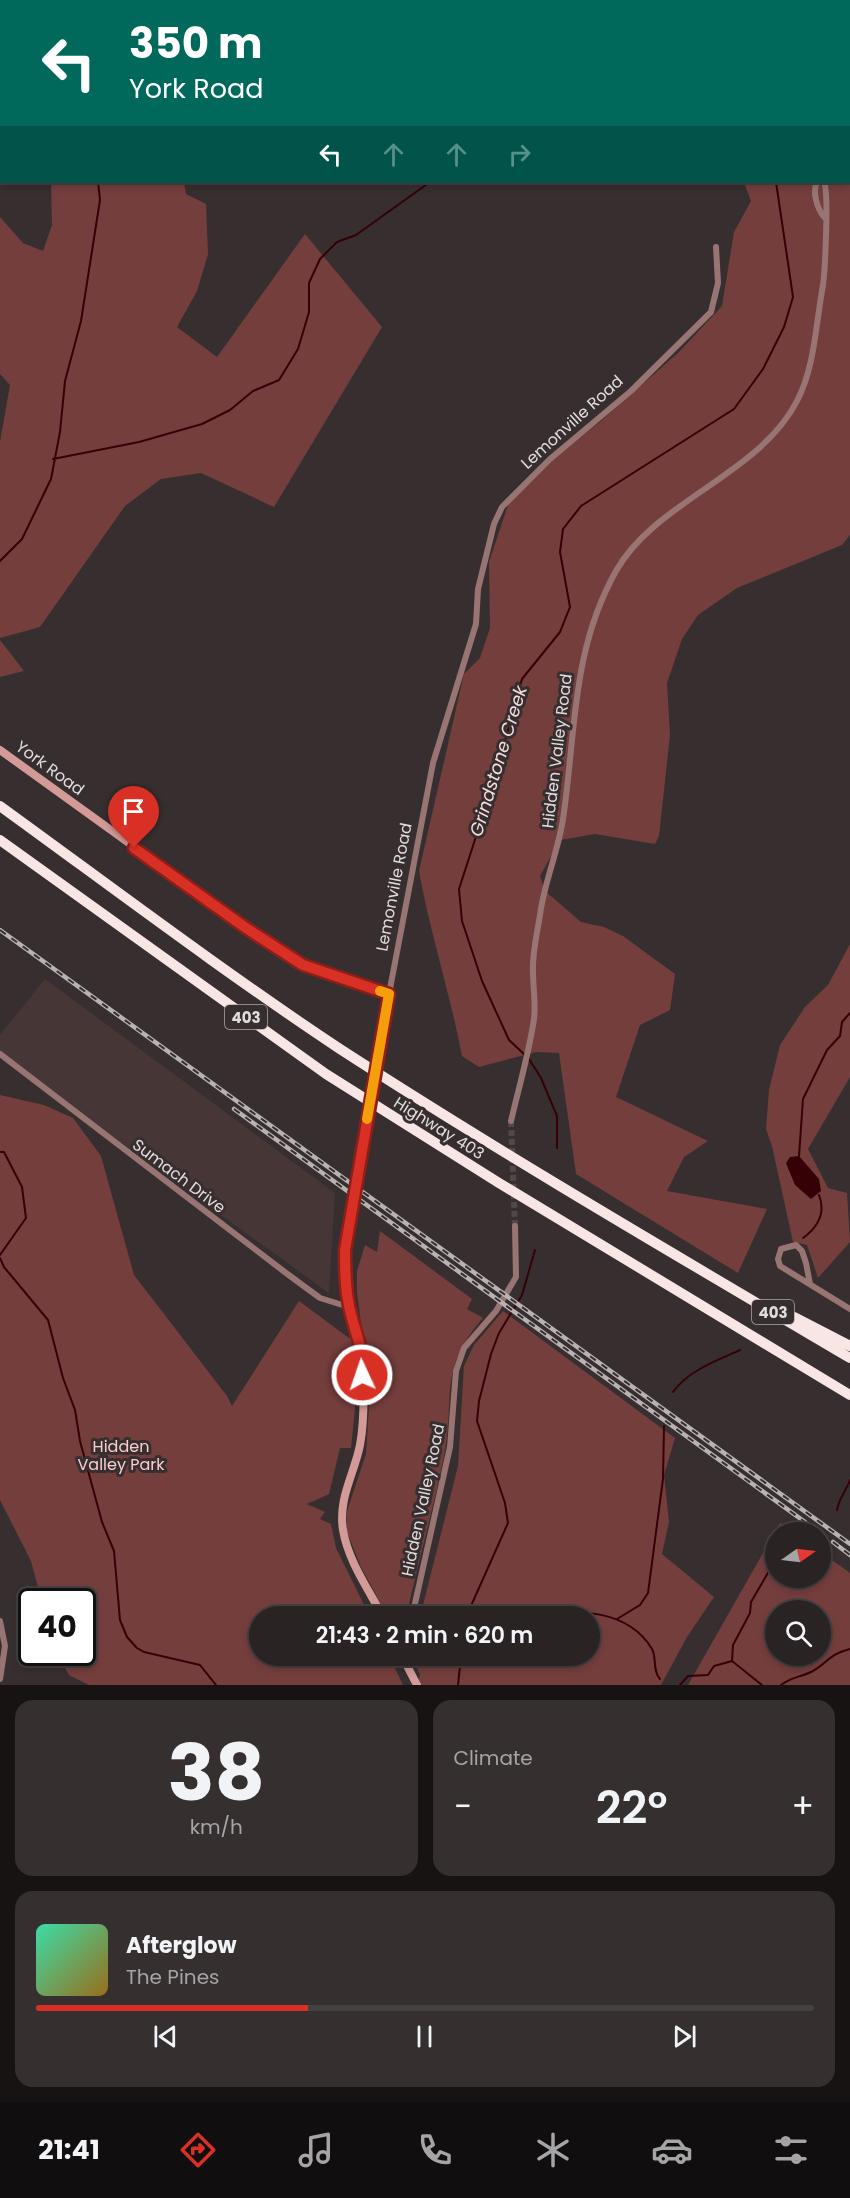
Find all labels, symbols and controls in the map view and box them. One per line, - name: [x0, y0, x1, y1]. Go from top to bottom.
- text: 350 m: [129, 14, 262, 73]
- icon: left: [30, 24, 108, 102]
- text: York Road: [129, 70, 263, 107]
- icon: left: [314, 138, 347, 171]
- icon: ahead: [377, 138, 410, 171]
- icon: ahead: [440, 138, 473, 171]
- icon: right: [503, 138, 536, 171]
- street label: Lemonville Road: [516, 370, 628, 474]
- street label: Hidden Valley Road: [536, 672, 578, 830]
- water label: Grindstone Creek: [463, 682, 533, 840]
- street label: York Road: [11, 735, 89, 801]
- pin: [108, 786, 159, 848]
- icon: arrive: [117, 795, 150, 828]
- street label: Lemonville Road: [370, 821, 418, 953]
- road number: 403: [225, 1005, 267, 1029]
- street label: Highway 403: [389, 1091, 489, 1165]
- street label: Sumach Drive: [128, 1133, 230, 1219]
- road number: 403: [752, 1300, 794, 1324]
- position arrow: [330, 1343, 394, 1407]
- street label: Hidden Valley Road: [396, 1422, 450, 1578]
- park label: Hidden Valley Park: [78, 1435, 165, 1476]
- north arrow: [765, 1522, 831, 1588]
- map controls: [765, 1522, 831, 1666]
- speed limit sign: 40: [18, 1588, 96, 1666]
- button: search: [765, 1600, 831, 1666]
- text: 21:43 · 2 min · 620 m: [316, 1620, 533, 1651]
- text: 38: [167, 1718, 265, 1827]
- text: Climate: [454, 1744, 533, 1772]
- text: 22°: [596, 1776, 667, 1839]
- text: −: [454, 1783, 472, 1830]
- text: +: [791, 1783, 814, 1830]
- text: km/h: [190, 1813, 243, 1841]
- text: Afterglow: [126, 1930, 237, 1961]
- text: The Pines: [126, 1963, 220, 1991]
- icon: previous: [149, 2020, 182, 2053]
- icon: pause: [408, 2020, 441, 2053]
- icon: next: [668, 2020, 701, 2053]
- icon: directions: [177, 2129, 219, 2171]
- icon: music: [295, 2129, 337, 2171]
- icon: phone: [414, 2129, 456, 2171]
- icon: climate: [532, 2129, 574, 2171]
- icon: car: [651, 2129, 693, 2171]
- icon: filters: [770, 2129, 812, 2171]
- text: 21:41: [38, 2131, 100, 2168]

